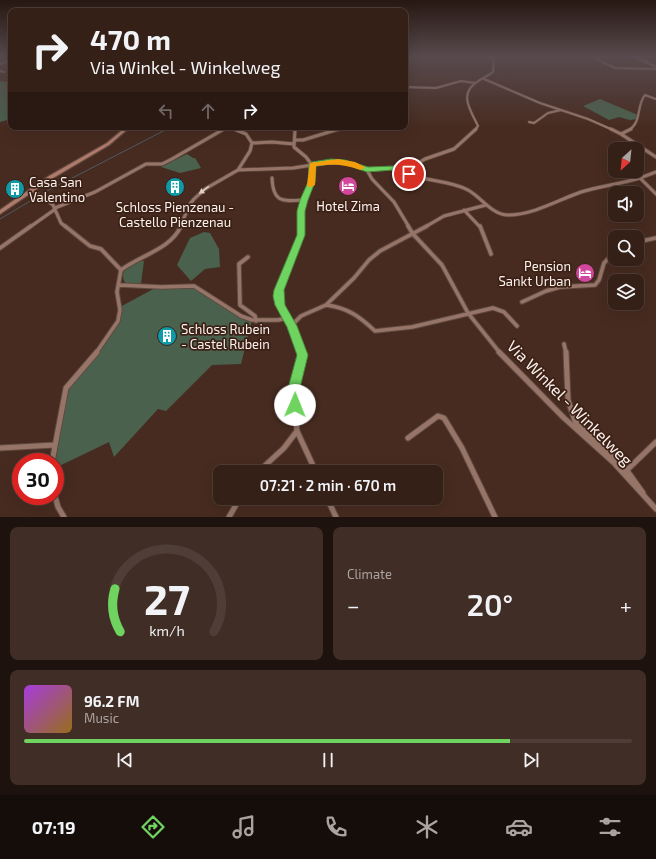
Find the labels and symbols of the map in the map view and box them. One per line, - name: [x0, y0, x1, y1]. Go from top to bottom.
- north arrow: [608, 142, 644, 178]
- pin: [392, 157, 426, 191]
- place label: Casa San Valentino: [29, 174, 85, 205]
- hotel icon: Hotel Zima: [337, 175, 359, 197]
- building icon: Schloss Pienzenau - Castello Pienzenau: [164, 176, 186, 198]
- building icon: Casa San Valentino: [4, 178, 26, 200]
- one-way arrow: [199, 186, 210, 194]
- place label: Hotel Zima: [316, 198, 380, 214]
- place label: Schloss Pienzenau - Castello Pienzenau: [116, 199, 234, 230]
- place label: Pension Sankt Urban: [499, 258, 571, 289]
- hotel icon: Pension Sankt Urban: [574, 262, 596, 284]
- place label: Schloss Rubein - Castel Rubein: [181, 321, 270, 352]
- building icon: Schloss Rubein - Castel Rubein: [156, 325, 178, 347]
- street label: Via Winkel - Winkelweg: [504, 336, 637, 469]
- position arrow: [274, 384, 316, 426]
- speed limit sign: 30: [12, 453, 64, 505]

